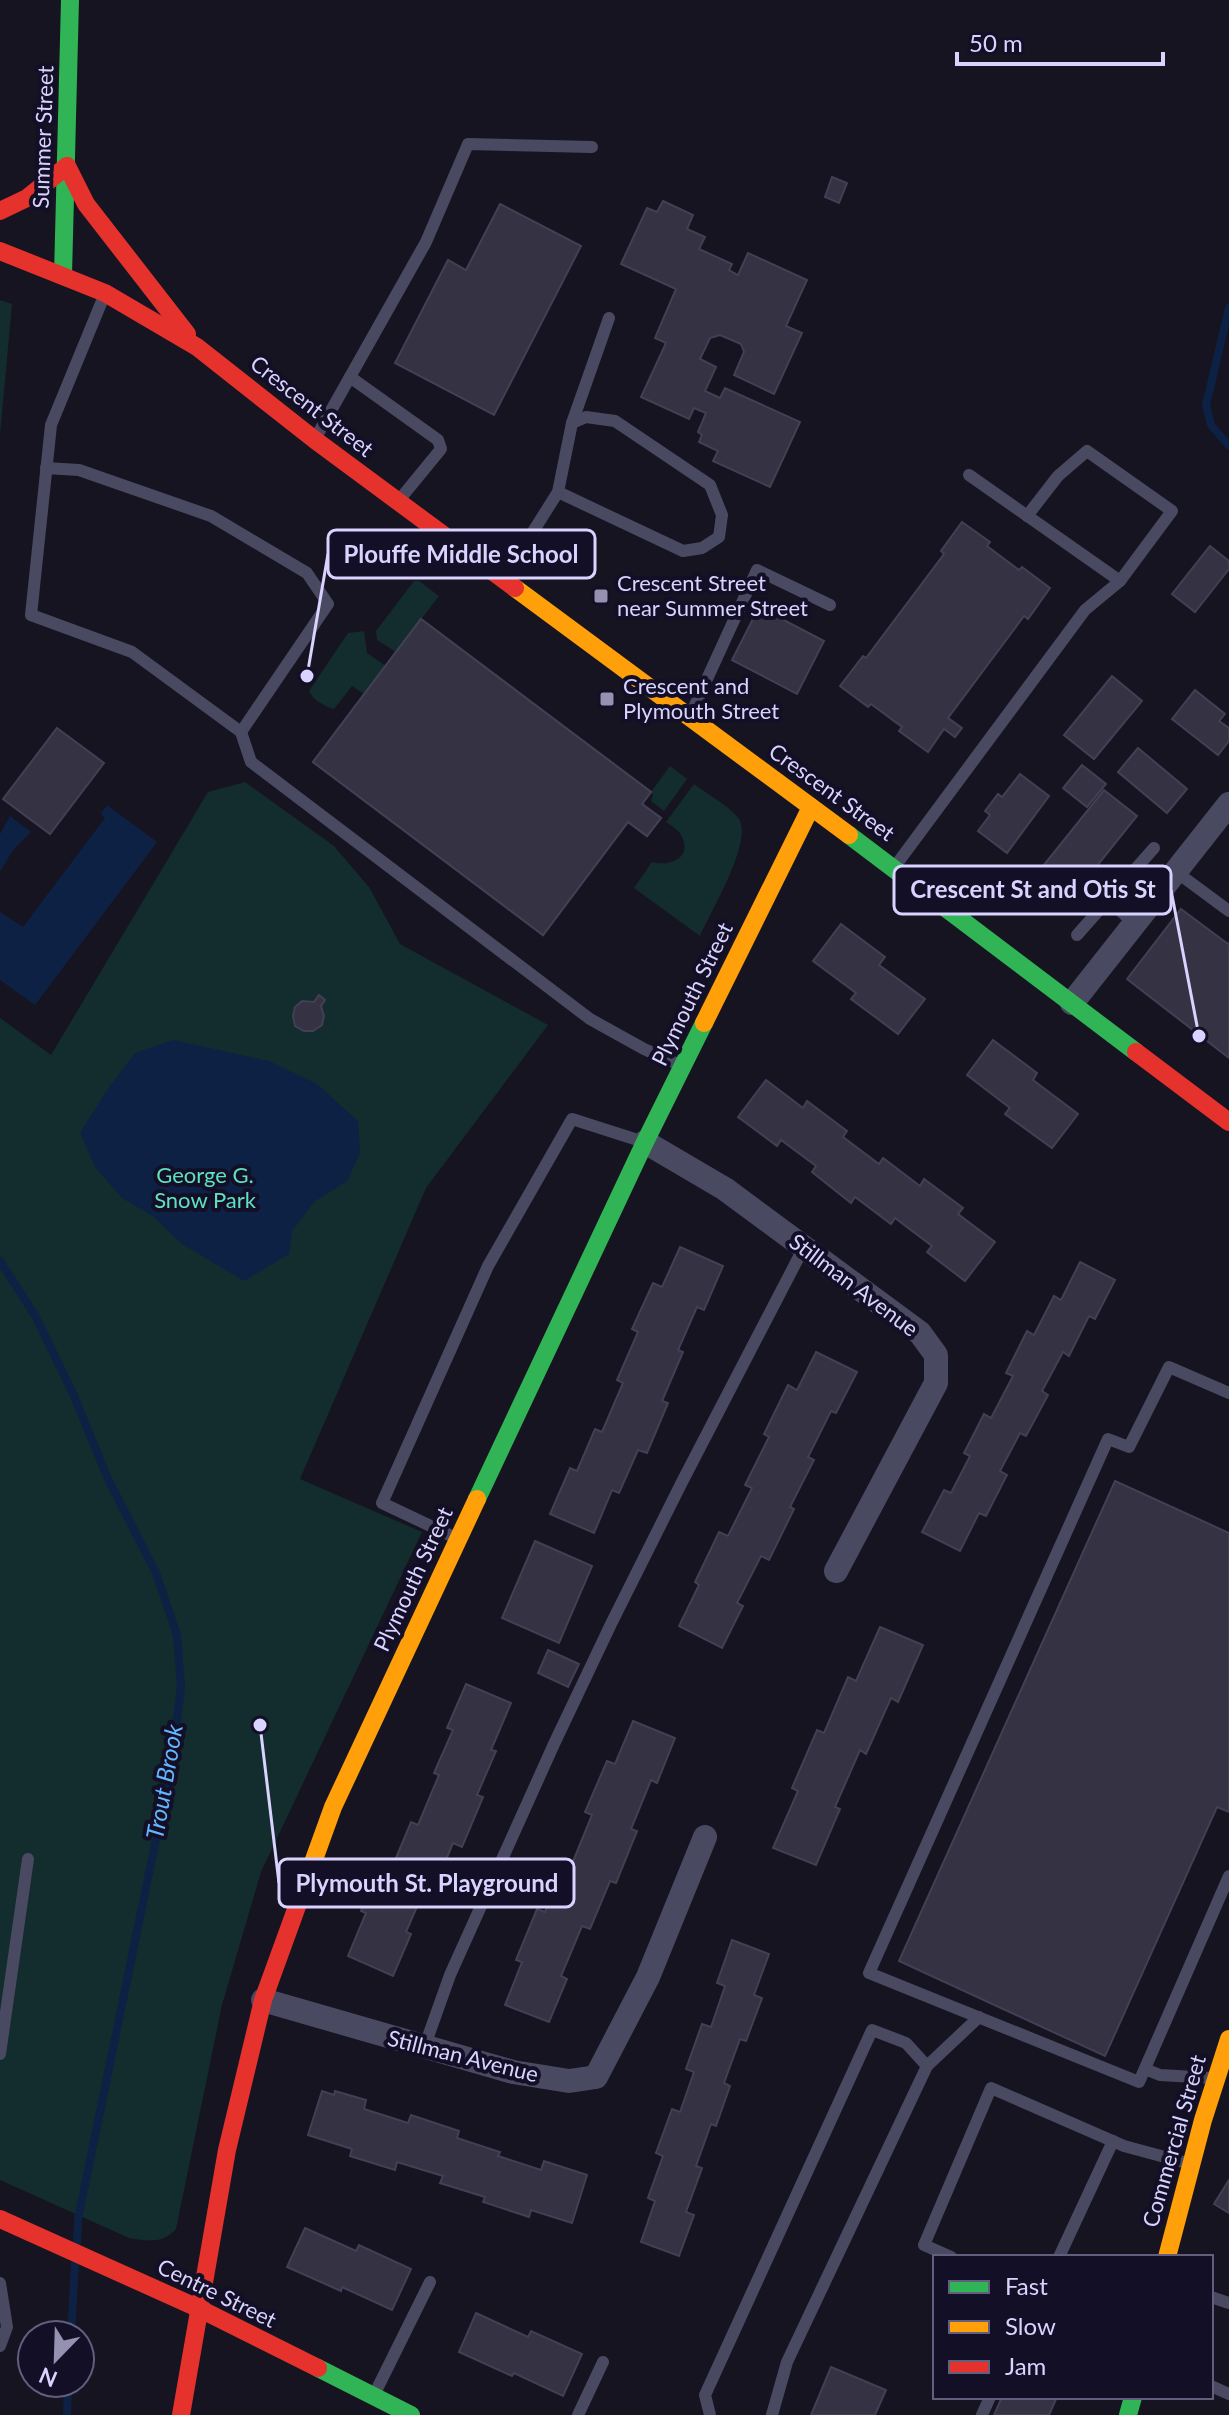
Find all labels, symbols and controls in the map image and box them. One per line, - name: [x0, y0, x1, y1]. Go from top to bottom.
- scale bar: [957, 16, 1163, 66]
- text: 50 m: [969, 28, 1023, 57]
- street label: Summer Street: [27, 65, 58, 209]
- street label: Crescent Street: [245, 349, 379, 462]
- callout: Plouffe Middle School: [328, 530, 595, 578]
- text: Plouffe Middle School: [343, 539, 579, 568]
- place label: Crescent Street near Summer Street: [617, 569, 808, 621]
- marker: Crescent Street near Summer Street: [592, 587, 610, 605]
- place label: Crescent and Plymouth Street: [623, 672, 779, 724]
- marker: Crescent and Plymouth Street: [598, 690, 616, 708]
- street label: Crescent Street: [764, 737, 901, 846]
- callout: Crescent St and Otis St: [894, 866, 1171, 914]
- text: Crescent St and Otis St: [910, 874, 1156, 903]
- street label: Plymouth Street: [645, 918, 738, 1070]
- park label: George G. Snow Park: [154, 1161, 257, 1213]
- street label: Stillman Avenue: [785, 1227, 924, 1342]
- street label: Plymouth Street: [367, 1502, 458, 1655]
- water label: Trout Brook: [139, 1721, 188, 1841]
- callout: Plymouth St. Playground: [279, 1859, 574, 1907]
- text: Plymouth St. Playground: [295, 1868, 559, 1897]
- street label: Stillman Avenue: [385, 2024, 541, 2087]
- street label: Commercial Street: [1136, 2052, 1211, 2230]
- street label: Centre Street: [153, 2252, 281, 2333]
- legend: [933, 2255, 1213, 2399]
- text: Fast: [1005, 2271, 1048, 2300]
- text: Slow: [1005, 2311, 1056, 2340]
- north arrow: [16, 2319, 96, 2399]
- text: Jam: [1005, 2351, 1046, 2380]
- text: N: [35, 2362, 61, 2394]

